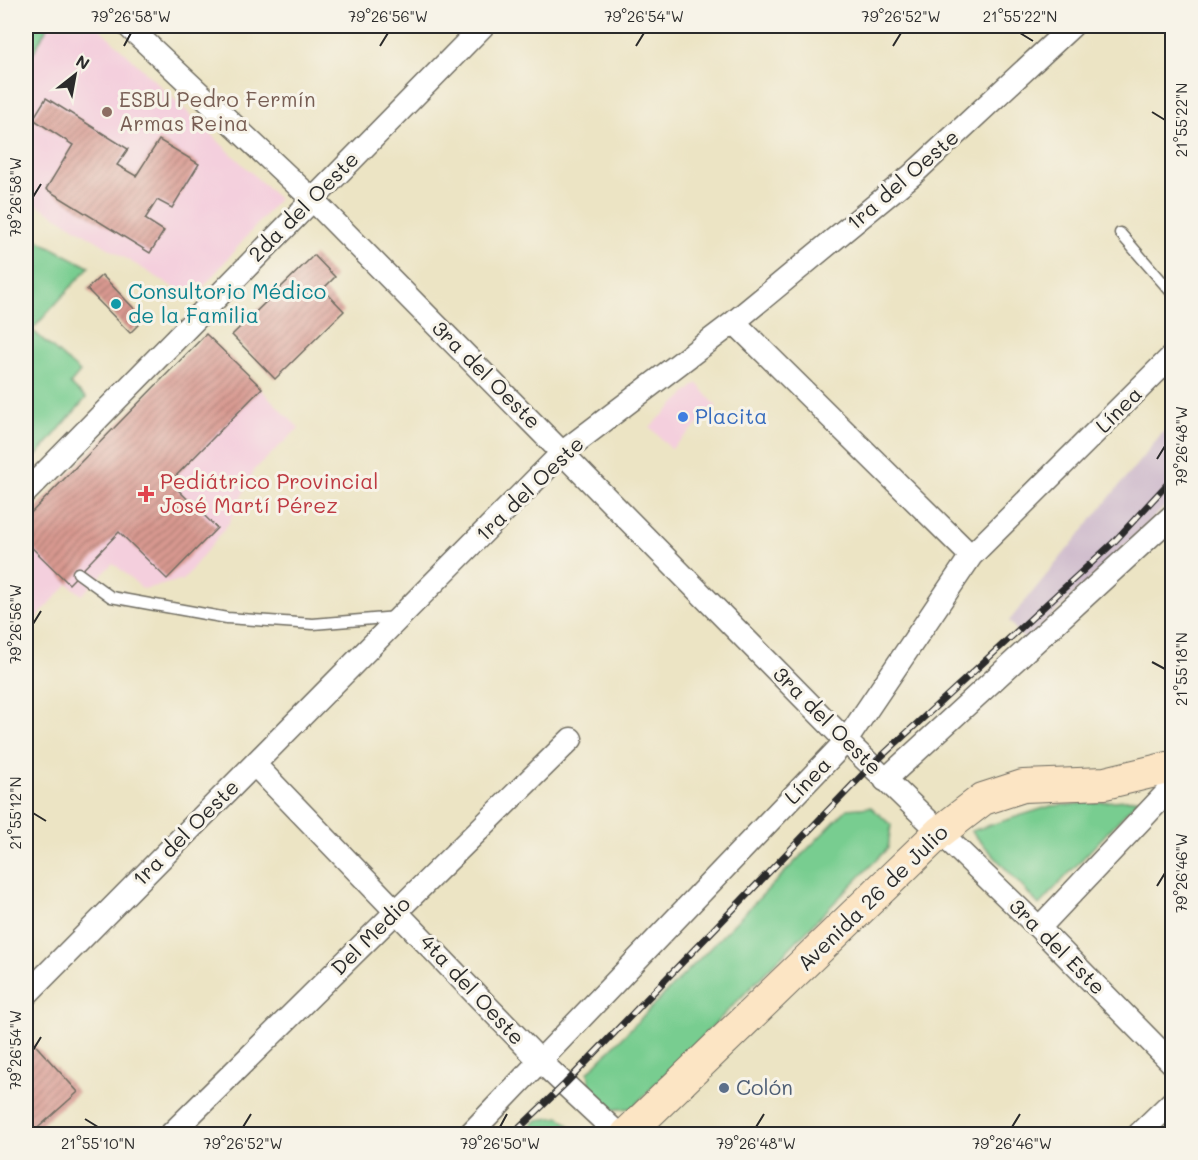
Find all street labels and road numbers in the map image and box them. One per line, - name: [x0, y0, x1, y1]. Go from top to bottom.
- street label: 1ra del Oeste: [840, 123, 964, 235]
- street label: 2da del Oeste: [242, 145, 364, 267]
- street label: 3ra del Oeste: [427, 314, 547, 434]
- street label: Línea: [1089, 380, 1147, 438]
- street label: 1ra del Oeste: [469, 430, 589, 546]
- street label: 3ra del Oeste: [768, 660, 888, 780]
- street label: Línea: [778, 751, 836, 809]
- street label: 1ra del Oeste: [126, 773, 244, 891]
- street label: Avenida 26 de Julio: [791, 818, 953, 976]
- street label: Del Medio: [325, 890, 415, 980]
- street label: 3ra del Este: [1004, 892, 1112, 1000]
- street label: 4ta del Oeste: [415, 928, 531, 1050]

